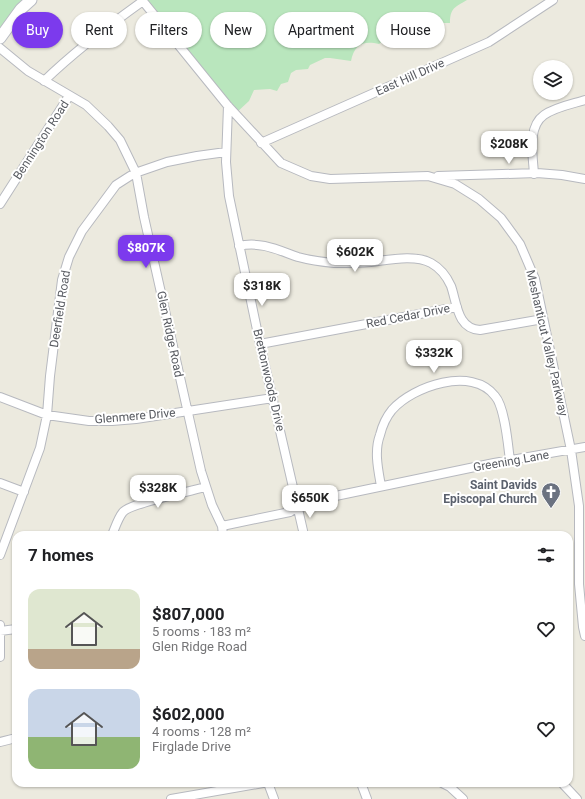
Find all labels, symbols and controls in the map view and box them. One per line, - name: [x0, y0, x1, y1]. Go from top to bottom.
- chip: Buy: [12, 12, 63, 48]
- chip: Rent: [71, 12, 127, 48]
- chip: Filters: [135, 12, 202, 48]
- chip: New: [210, 12, 266, 48]
- chip: Apartment: [274, 12, 368, 48]
- chip: House: [376, 12, 445, 48]
- street label: East Hill Drive: [373, 56, 447, 98]
- map controls: [533, 60, 573, 100]
- button: layers: [533, 60, 573, 100]
- street label: Bennington Road: [10, 98, 72, 182]
- pin: $208K: [481, 131, 537, 165]
- text: $208K: [490, 136, 528, 151]
- pin: $807K: [118, 235, 174, 269]
- pin: $602K: [327, 239, 383, 273]
- text: $807K: [127, 240, 165, 255]
- text: $602K: [336, 244, 374, 259]
- street label: Deerfield Road: [47, 269, 73, 349]
- street label: Meshanticut Valley Parkway: [523, 269, 571, 418]
- pin: $318K: [234, 273, 290, 307]
- text: $318K: [243, 278, 281, 293]
- street label: Glen Ridge Road: [154, 290, 186, 378]
- street label: Red Cedar Drive: [365, 301, 451, 331]
- street label: Brettonwoods Drive: [250, 327, 288, 433]
- pin: $332K: [406, 340, 462, 374]
- text: $332K: [415, 345, 453, 360]
- street label: Glenmere Drive: [94, 405, 176, 427]
- street label: Greening Lane: [472, 447, 550, 475]
- pin: $328K: [130, 475, 186, 509]
- place label: Saint Davids Episcopal Church: [443, 478, 537, 506]
- text: $328K: [139, 480, 177, 495]
- church icon: Saint Davids Episcopal Church: [540, 481, 562, 509]
- pin: $650K: [282, 485, 338, 519]
- text: $650K: [291, 490, 329, 505]
- icon: filters: [535, 544, 557, 566]
- text: 7 homes: [28, 545, 94, 565]
- text: $807,000: [152, 604, 224, 624]
- icon: home: [60, 605, 108, 653]
- icon: heart: [535, 618, 557, 640]
- text: 5 rooms · 183 m²: [152, 624, 251, 639]
- text: Glen Ridge Road: [152, 639, 247, 654]
- text: $602,000: [152, 704, 224, 724]
- icon: home: [60, 705, 108, 753]
- icon: heart: [535, 718, 557, 740]
- text: 4 rooms · 128 m²: [152, 724, 251, 739]
- text: Firglade Drive: [152, 739, 231, 754]

